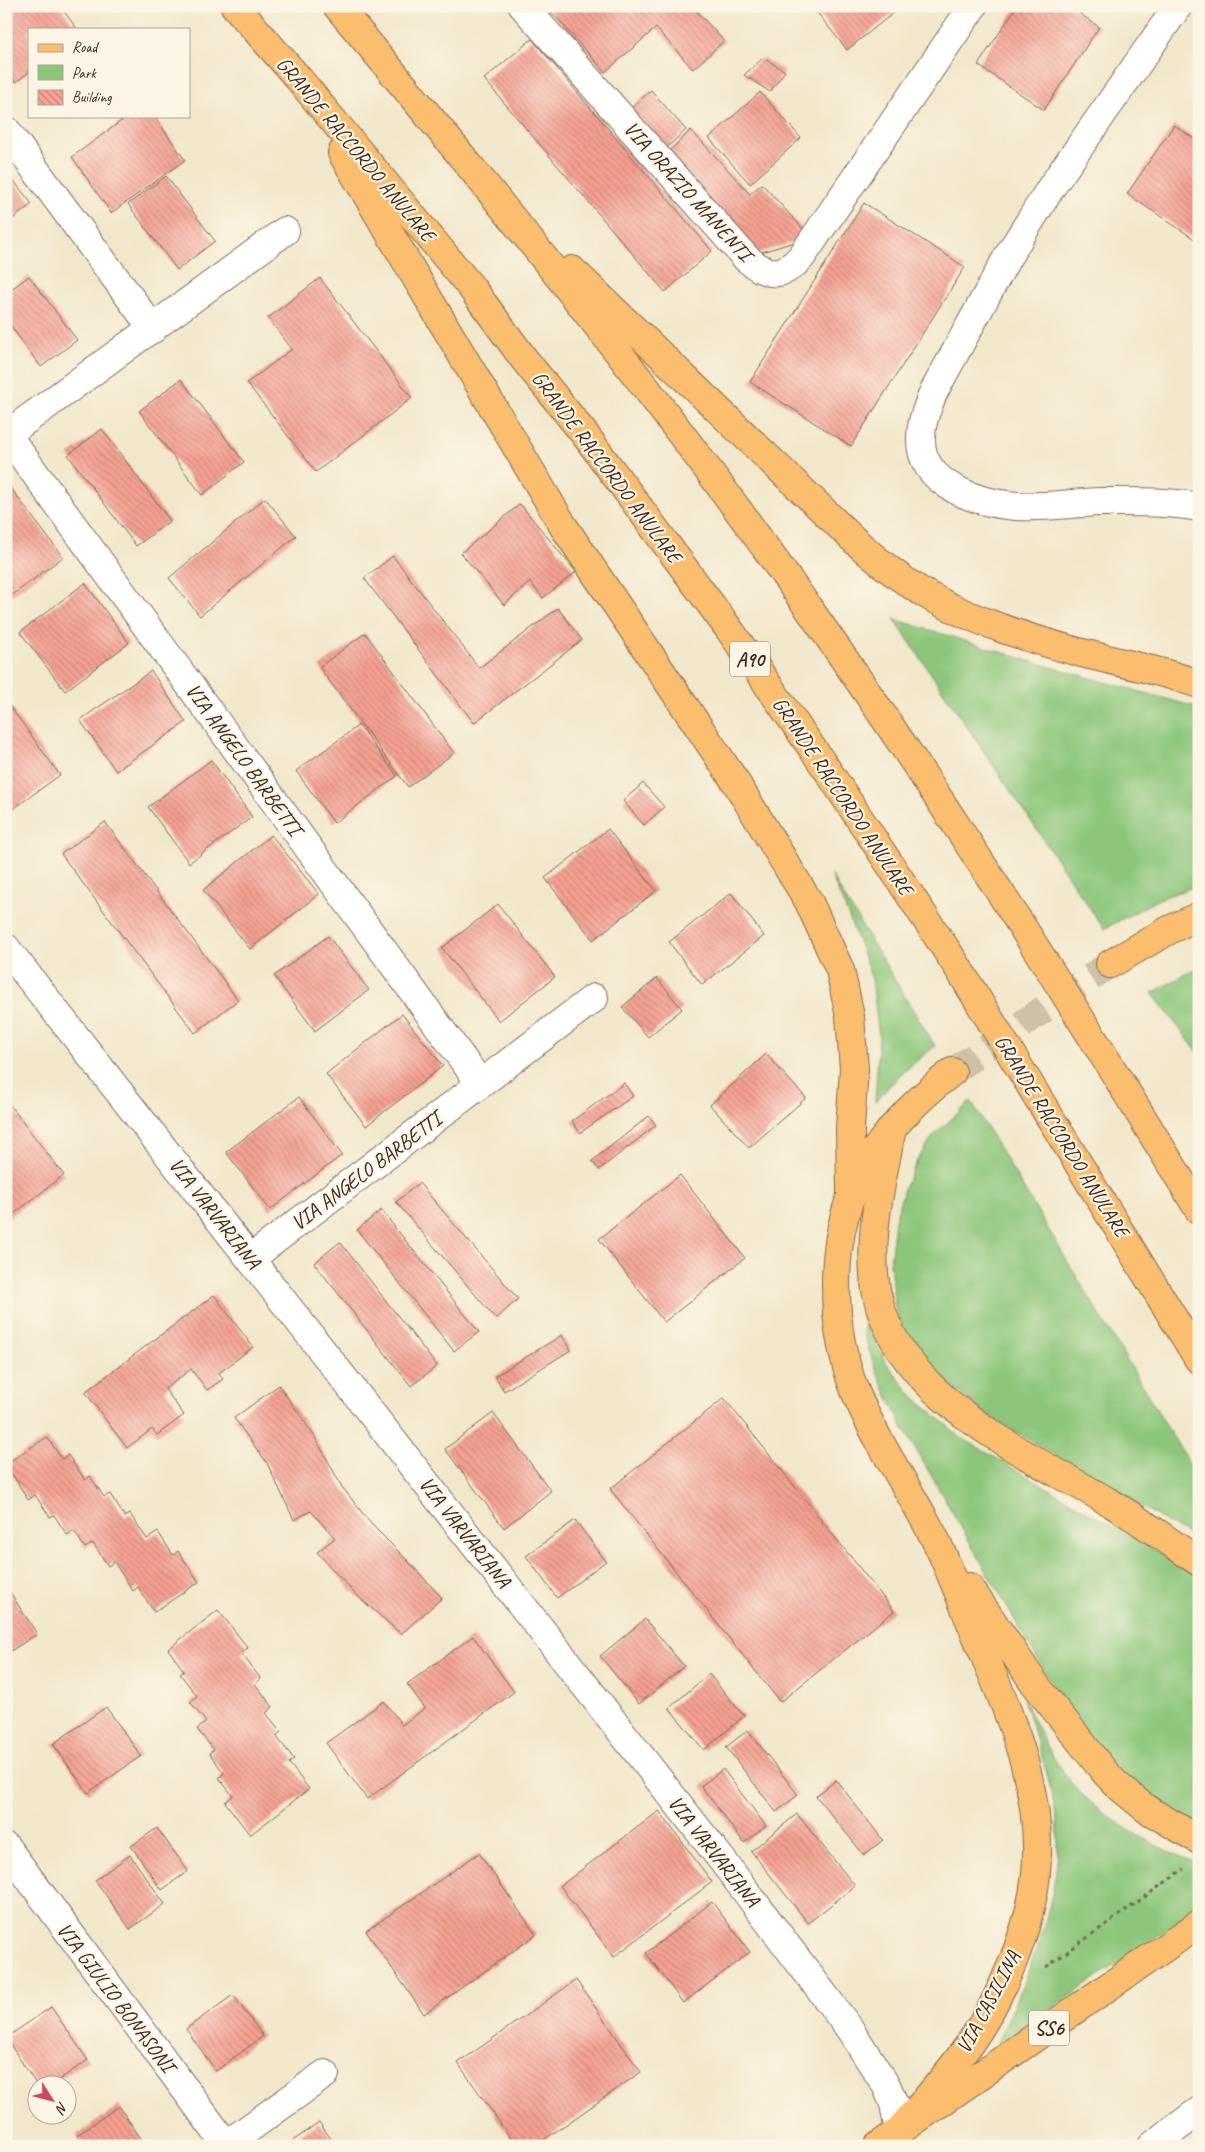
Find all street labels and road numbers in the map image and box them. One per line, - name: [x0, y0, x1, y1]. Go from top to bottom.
- street label: GRANDE RACCORDO ANULARE: [271, 51, 443, 249]
- street label: VIA ORAZIO MANENTI: [618, 116, 761, 270]
- street label: GRANDE RACCORDO ANULARE: [526, 366, 689, 570]
- road number: A90: [730, 642, 770, 676]
- street label: VIA ANGELO BARBETTI: [180, 678, 310, 844]
- street label: GRANDE RACCORDO ANULARE: [767, 692, 921, 902]
- street label: GRANDE RACCORDO ANULARE: [989, 1030, 1136, 1244]
- street label: VIA ANGELO BARBETTI: [286, 1103, 450, 1236]
- street label: VIA VARVARIANA: [163, 1152, 267, 1275]
- street label: VIA VARVARIANA: [413, 1471, 517, 1594]
- street label: VIA VARVARIANA: [662, 1790, 766, 1913]
- street label: VIA GIULIO BONASONI: [51, 1917, 183, 2081]
- street label: VIA CASILINA: [950, 1946, 1026, 2058]
- road number: SS6: [1029, 2010, 1069, 2046]

